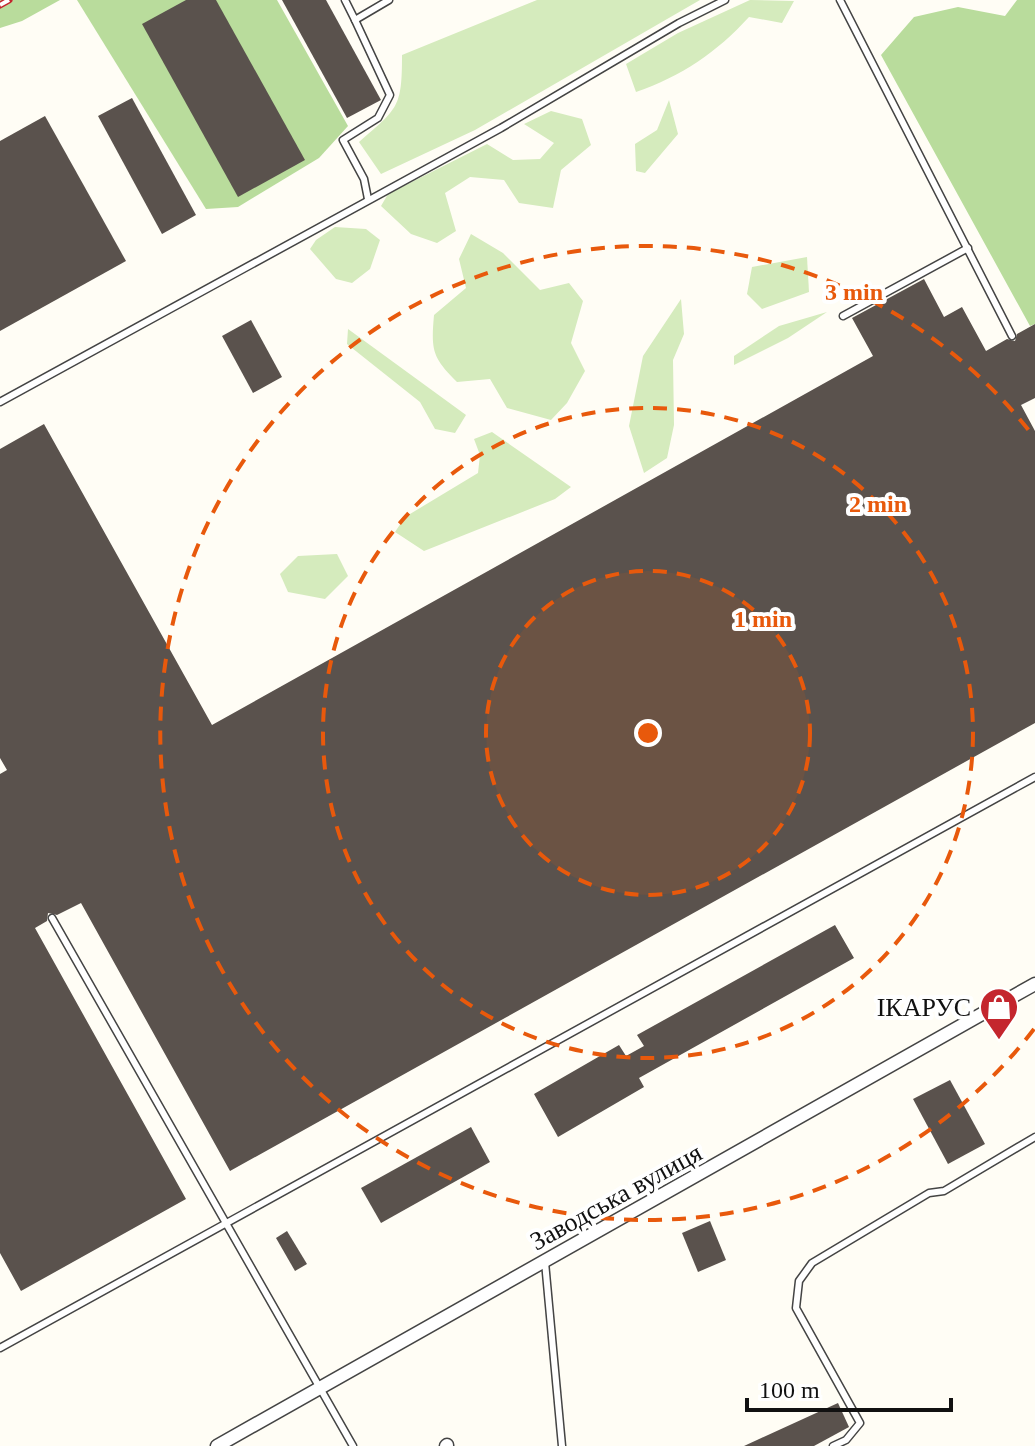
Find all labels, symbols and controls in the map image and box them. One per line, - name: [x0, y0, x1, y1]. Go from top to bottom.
- text: 3 min: [825, 279, 883, 305]
- text: 2 min: [849, 491, 907, 517]
- text: 1 min: [734, 606, 792, 632]
- centre of rings: [634, 719, 662, 747]
- shop icon: ІКАРУС: [978, 986, 1020, 1041]
- place label: ІКАРУС: [877, 993, 971, 1022]
- street label: Заводська вулиця: [525, 1138, 707, 1256]
- scale bar: [747, 1362, 951, 1412]
- text: 100 m: [759, 1377, 820, 1403]

